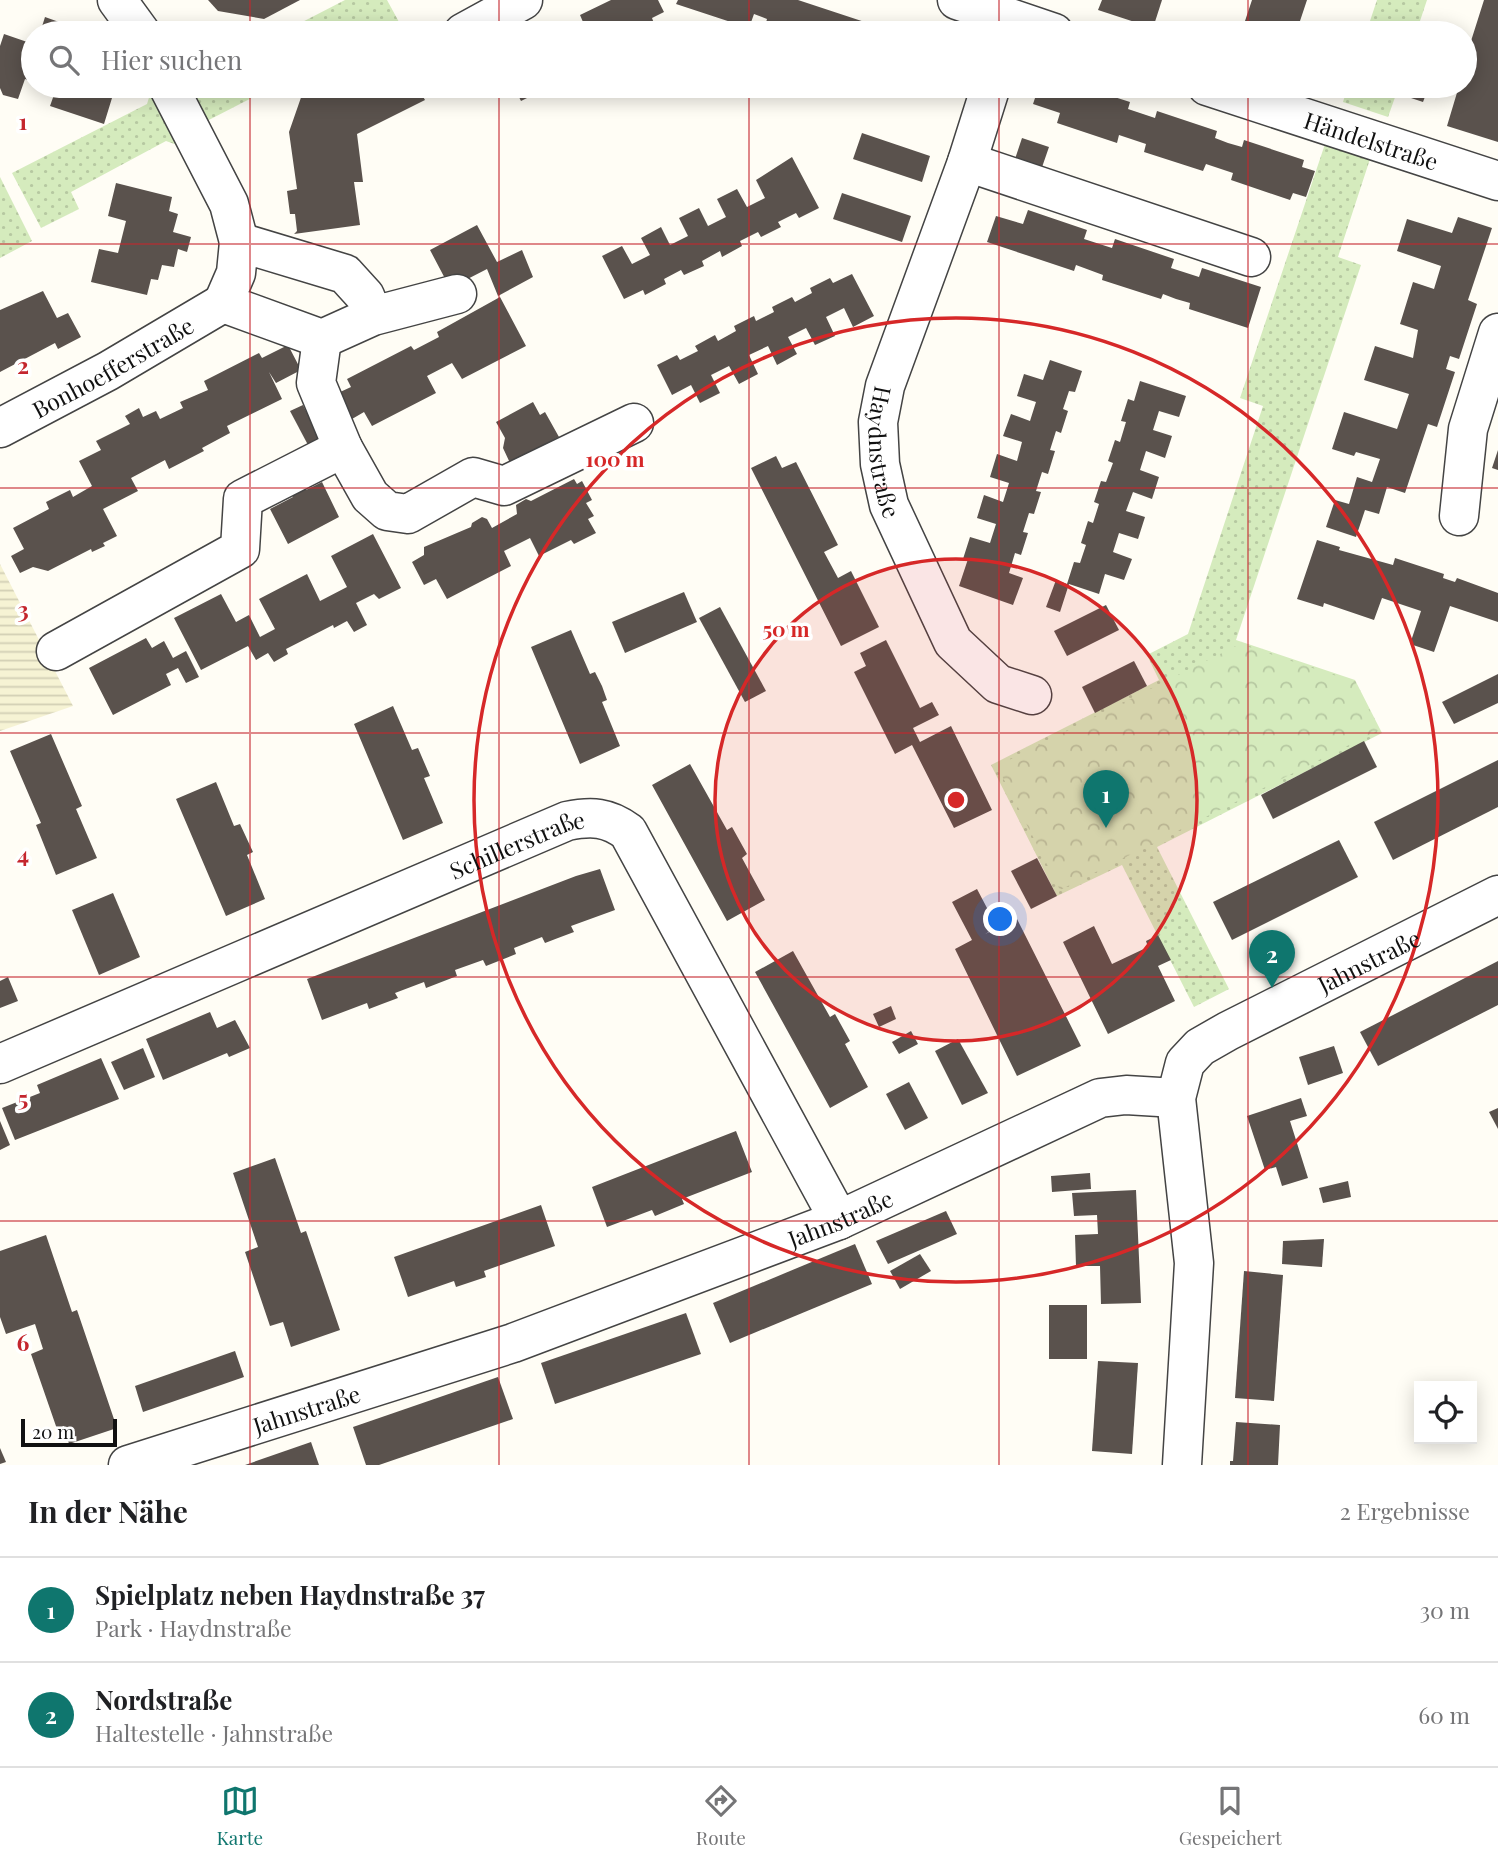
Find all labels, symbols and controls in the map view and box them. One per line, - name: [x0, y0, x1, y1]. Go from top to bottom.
- search box: [21, 21, 1477, 98]
- icon: search: [45, 41, 83, 79]
- text: Hier suchen: [101, 42, 242, 77]
- street label: Händelstraße: [1300, 103, 1442, 176]
- text: 1: [19, 105, 28, 136]
- street label: Bonhoefferstraße: [26, 309, 199, 424]
- text: 2: [17, 349, 29, 380]
- street label: Haydnstraße: [862, 384, 908, 523]
- text: 100 m: [585, 444, 645, 472]
- text: 3: [17, 593, 29, 624]
- text: 50 m: [762, 614, 810, 642]
- pin: 1: [1083, 770, 1129, 828]
- centre of rings: [944, 788, 968, 812]
- street label: Schillerstraße: [444, 803, 586, 885]
- text: 4: [17, 838, 29, 869]
- your location: [983, 902, 1017, 936]
- street label: Jahnstraße: [1311, 921, 1425, 999]
- pin: 2: [1249, 930, 1295, 988]
- text: 5: [18, 1082, 28, 1113]
- street label: Jahnstraße: [782, 1182, 897, 1254]
- text: 6: [17, 1326, 30, 1357]
- street label: Jahnstraße: [248, 1377, 364, 1440]
- map controls: [1414, 1381, 1477, 1444]
- button: locate: [1414, 1381, 1477, 1444]
- scale bar: [21, 1416, 117, 1448]
- text: 20 m: [32, 1418, 74, 1444]
- text: In der Nähe: [28, 1491, 188, 1531]
- text: 2 Ergebnisse: [1340, 1495, 1470, 1526]
- text: Spielplatz neben Haydnstraße 37: [95, 1577, 485, 1612]
- text: 1: [47, 1594, 55, 1625]
- text: 30 m: [1420, 1594, 1470, 1625]
- text: Park · Haydnstraße: [95, 1612, 292, 1643]
- text: Nordstraße: [95, 1682, 232, 1717]
- text: 2: [45, 1699, 57, 1730]
- text: 60 m: [1418, 1699, 1470, 1730]
- text: Haltestelle · Jahnstraße: [95, 1717, 333, 1748]
- tab: Karte: [216, 1782, 263, 1850]
- tab: Route: [696, 1782, 746, 1850]
- tab: Gespeichert: [1179, 1782, 1282, 1850]

